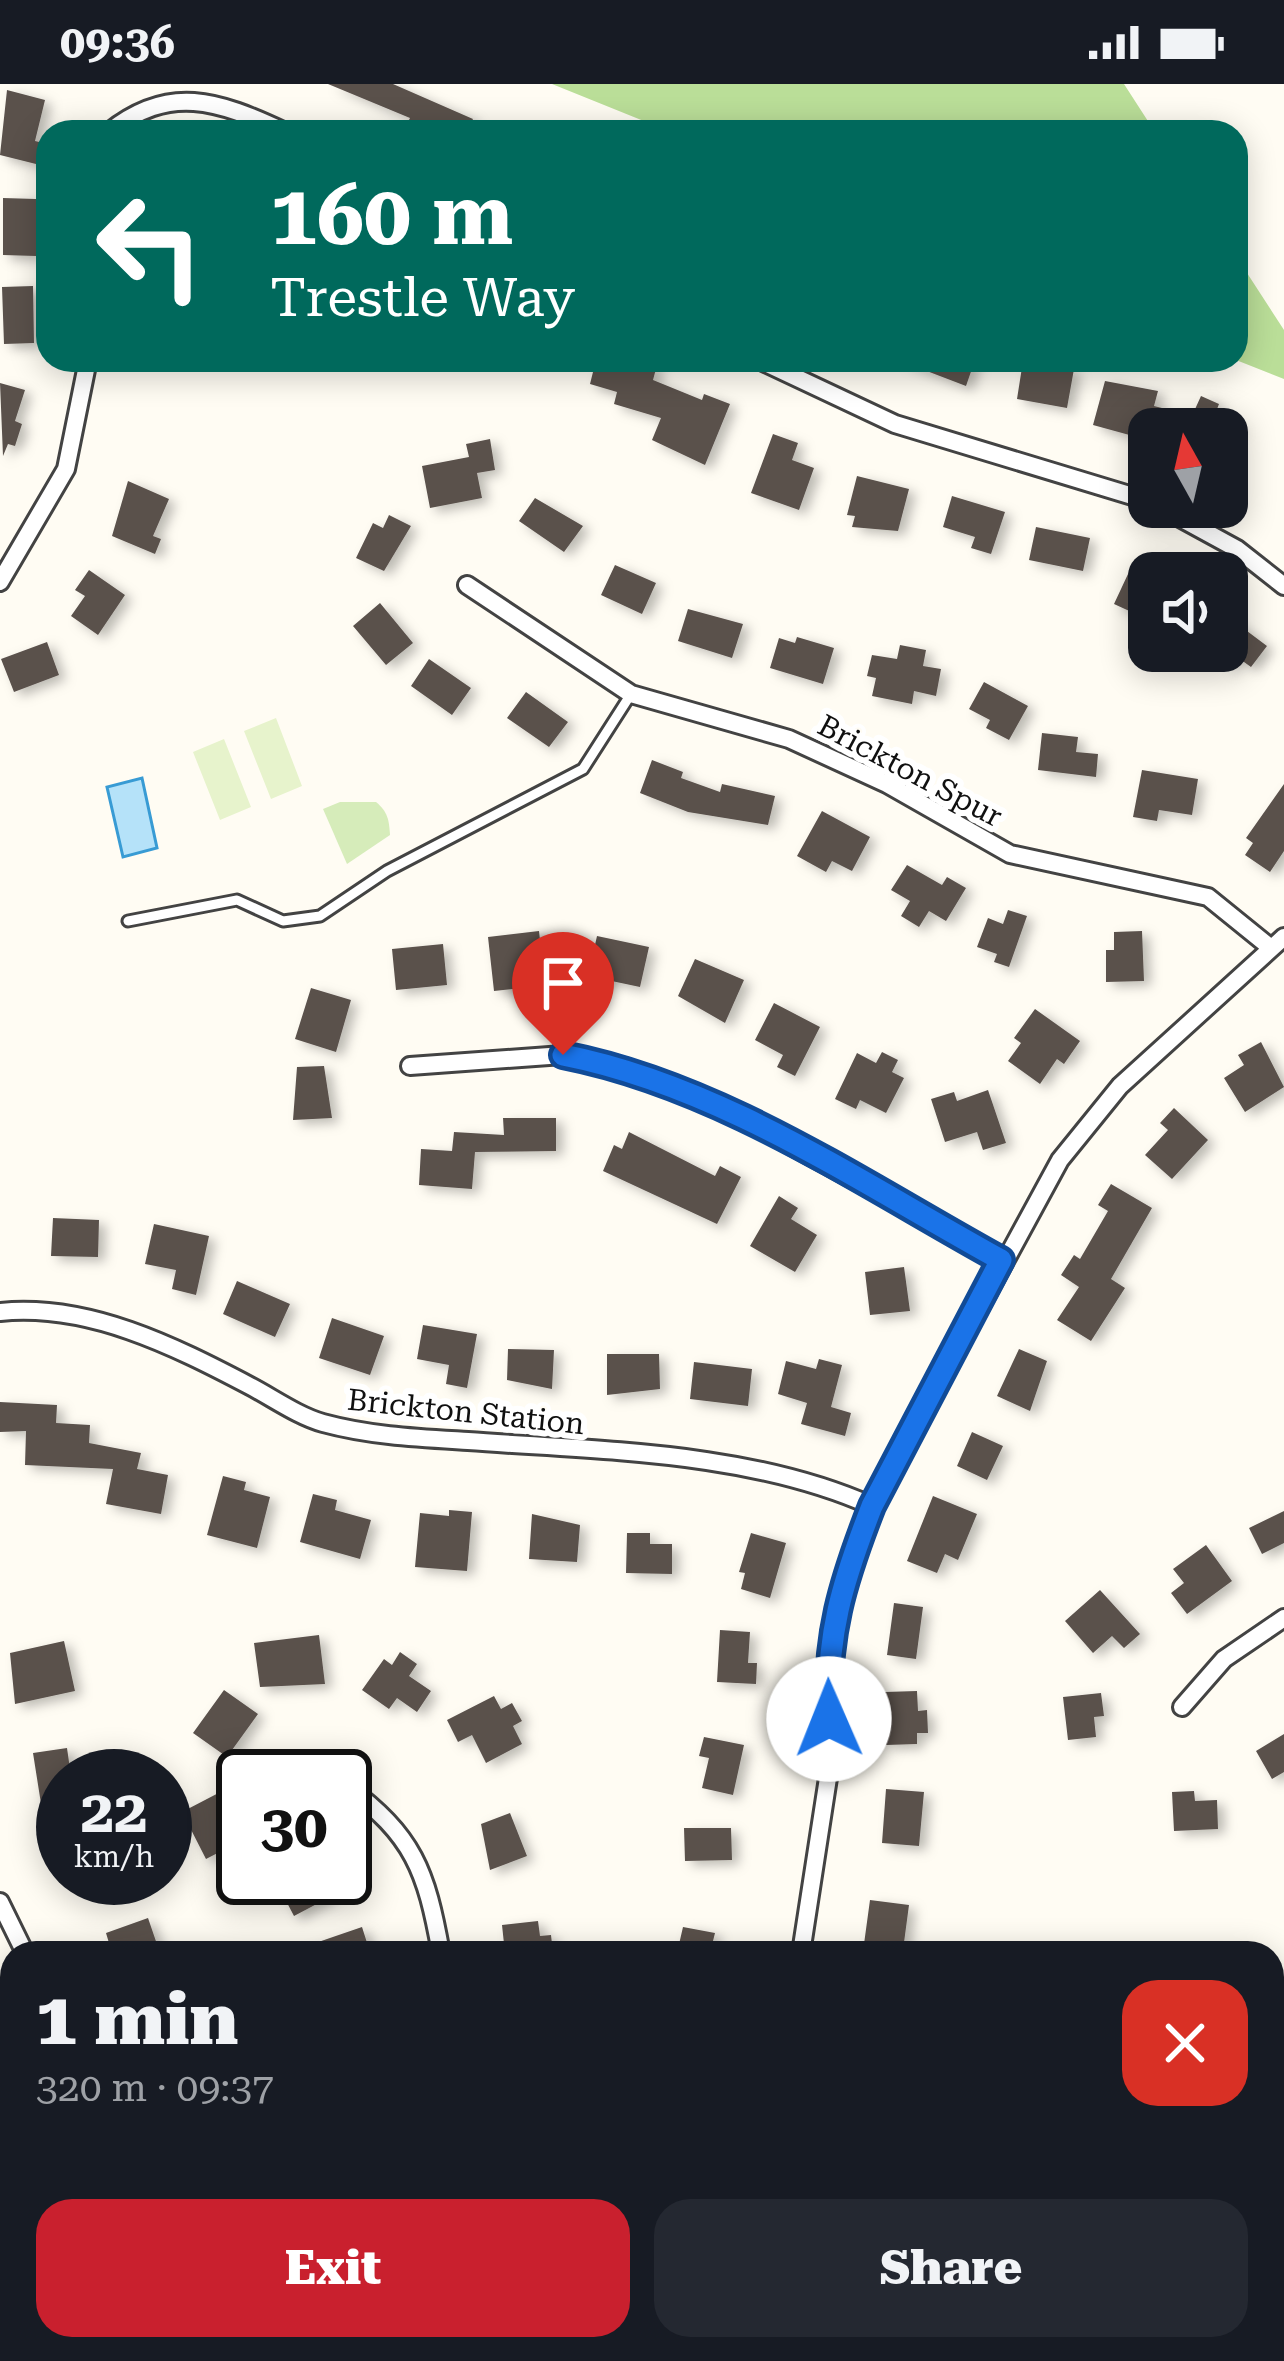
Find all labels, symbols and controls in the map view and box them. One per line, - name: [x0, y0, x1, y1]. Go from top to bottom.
- text: 09:36: [60, 16, 175, 69]
- text: 160 m: [270, 166, 513, 264]
- icon: left: [72, 168, 228, 324]
- text: Trestle Way: [270, 266, 575, 329]
- north arrow: [1128, 408, 1248, 528]
- map controls: [1128, 408, 1248, 672]
- button: sound: [1128, 552, 1248, 672]
- street label: Brickton Spur: [812, 707, 1008, 834]
- pin: [512, 932, 614, 1055]
- icon: arrive: [530, 950, 596, 1016]
- street label: Brickton Station: [346, 1382, 586, 1441]
- position arrow: [766, 1656, 892, 1782]
- speed limit sign: 30: [216, 1749, 372, 1905]
- text: 22: [80, 1776, 148, 1847]
- text: km/h: [74, 1839, 154, 1874]
- text: 1 min: [36, 1977, 238, 2062]
- button: close: [1122, 1980, 1248, 2106]
- text: 320 m · 09:37: [36, 2065, 274, 2111]
- button: Exit: [36, 2199, 630, 2337]
- button: Share: [654, 2199, 1248, 2337]

